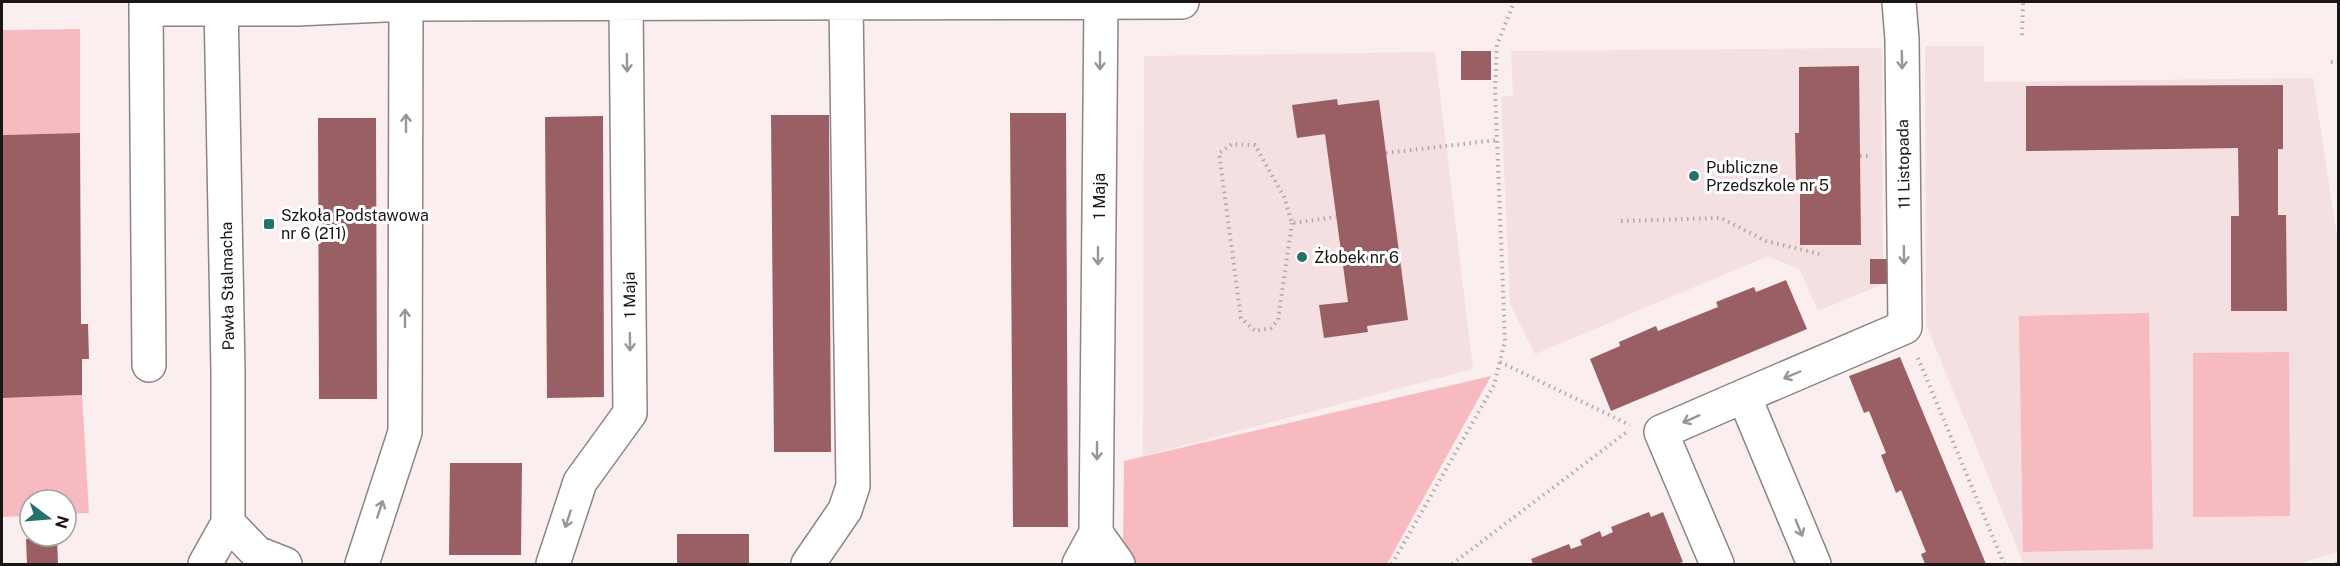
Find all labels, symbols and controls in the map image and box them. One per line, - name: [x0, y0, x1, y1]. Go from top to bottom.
- one-way arrow: [1896, 49, 1908, 69]
- one-way arrow: [1094, 51, 1106, 71]
- one-way arrow: [621, 53, 633, 73]
- one-way arrow: [400, 113, 412, 133]
- street label: 11 Listopada: [1893, 119, 1914, 209]
- place label: Publiczne Przedszkole nr 5: [1706, 158, 1829, 195]
- marker: Publiczne Przedszkole nr 5: [1687, 169, 1701, 183]
- street label: 1 Maja: [1090, 173, 1109, 219]
- place label: Szkoła Podstawowa nr 6 (211): [281, 206, 429, 243]
- marker: Szkoła Podstawowa nr 6 (211): [262, 217, 276, 231]
- street label: Pawła Stalmacha: [217, 221, 238, 351]
- one-way arrow: [1898, 244, 1910, 264]
- one-way arrow: [1093, 246, 1104, 266]
- place label: Żłobek nr 6: [1314, 247, 1399, 267]
- marker: Żłobek nr 6: [1295, 250, 1309, 264]
- street label: 1 Maja: [620, 272, 639, 318]
- one-way arrow: [399, 308, 411, 328]
- one-way arrow: [624, 332, 635, 352]
- one-way arrow: [1783, 370, 1801, 381]
- one-way arrow: [1682, 414, 1700, 425]
- one-way arrow: [1091, 441, 1103, 461]
- north arrow: [18, 488, 78, 548]
- one-way arrow: [375, 500, 386, 519]
- one-way arrow: [562, 509, 573, 528]
- text: N: [51, 513, 73, 531]
- one-way arrow: [1794, 519, 1805, 537]

